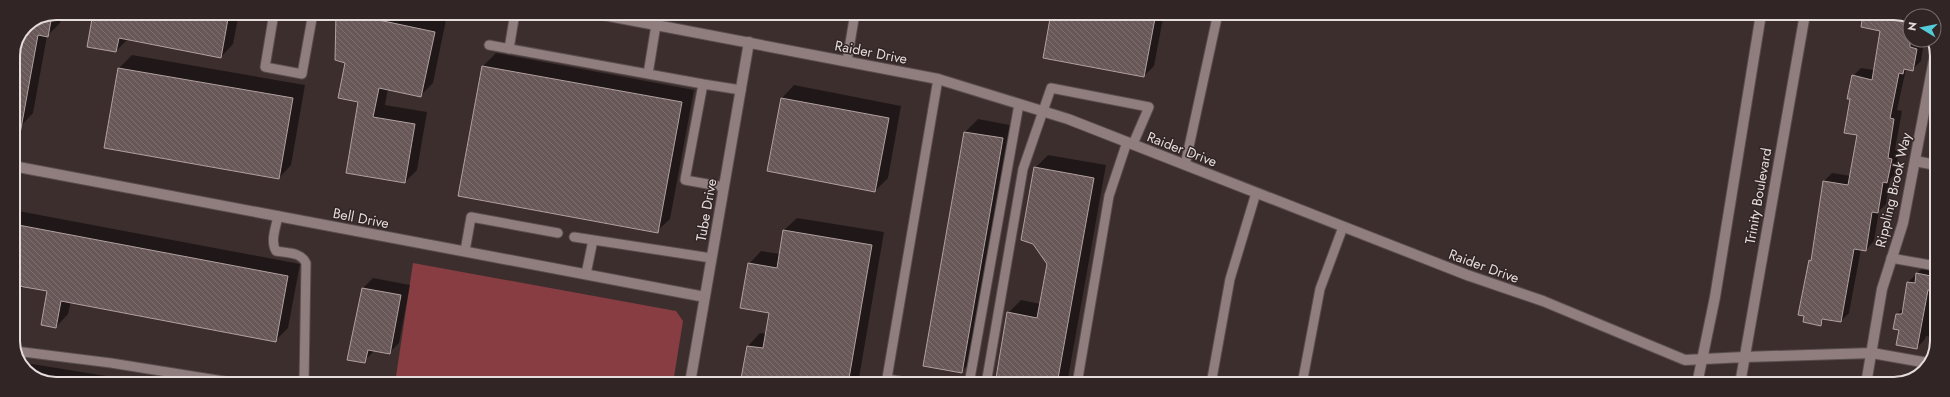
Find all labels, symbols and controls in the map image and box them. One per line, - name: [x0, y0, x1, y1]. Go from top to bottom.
- north arrow: [1902, 8, 1942, 48]
- text: N: [1904, 21, 1921, 32]
- street label: Raider Drive: [833, 35, 909, 69]
- street label: Raider Drive: [1144, 126, 1220, 172]
- street label: Rippling Brook Way: [1870, 130, 1916, 249]
- street label: Trinity Boulevard: [1740, 146, 1776, 246]
- street label: Tube Drive: [691, 177, 721, 243]
- street label: Bell Drive: [331, 203, 391, 233]
- street label: Raider Drive: [1446, 244, 1522, 288]

